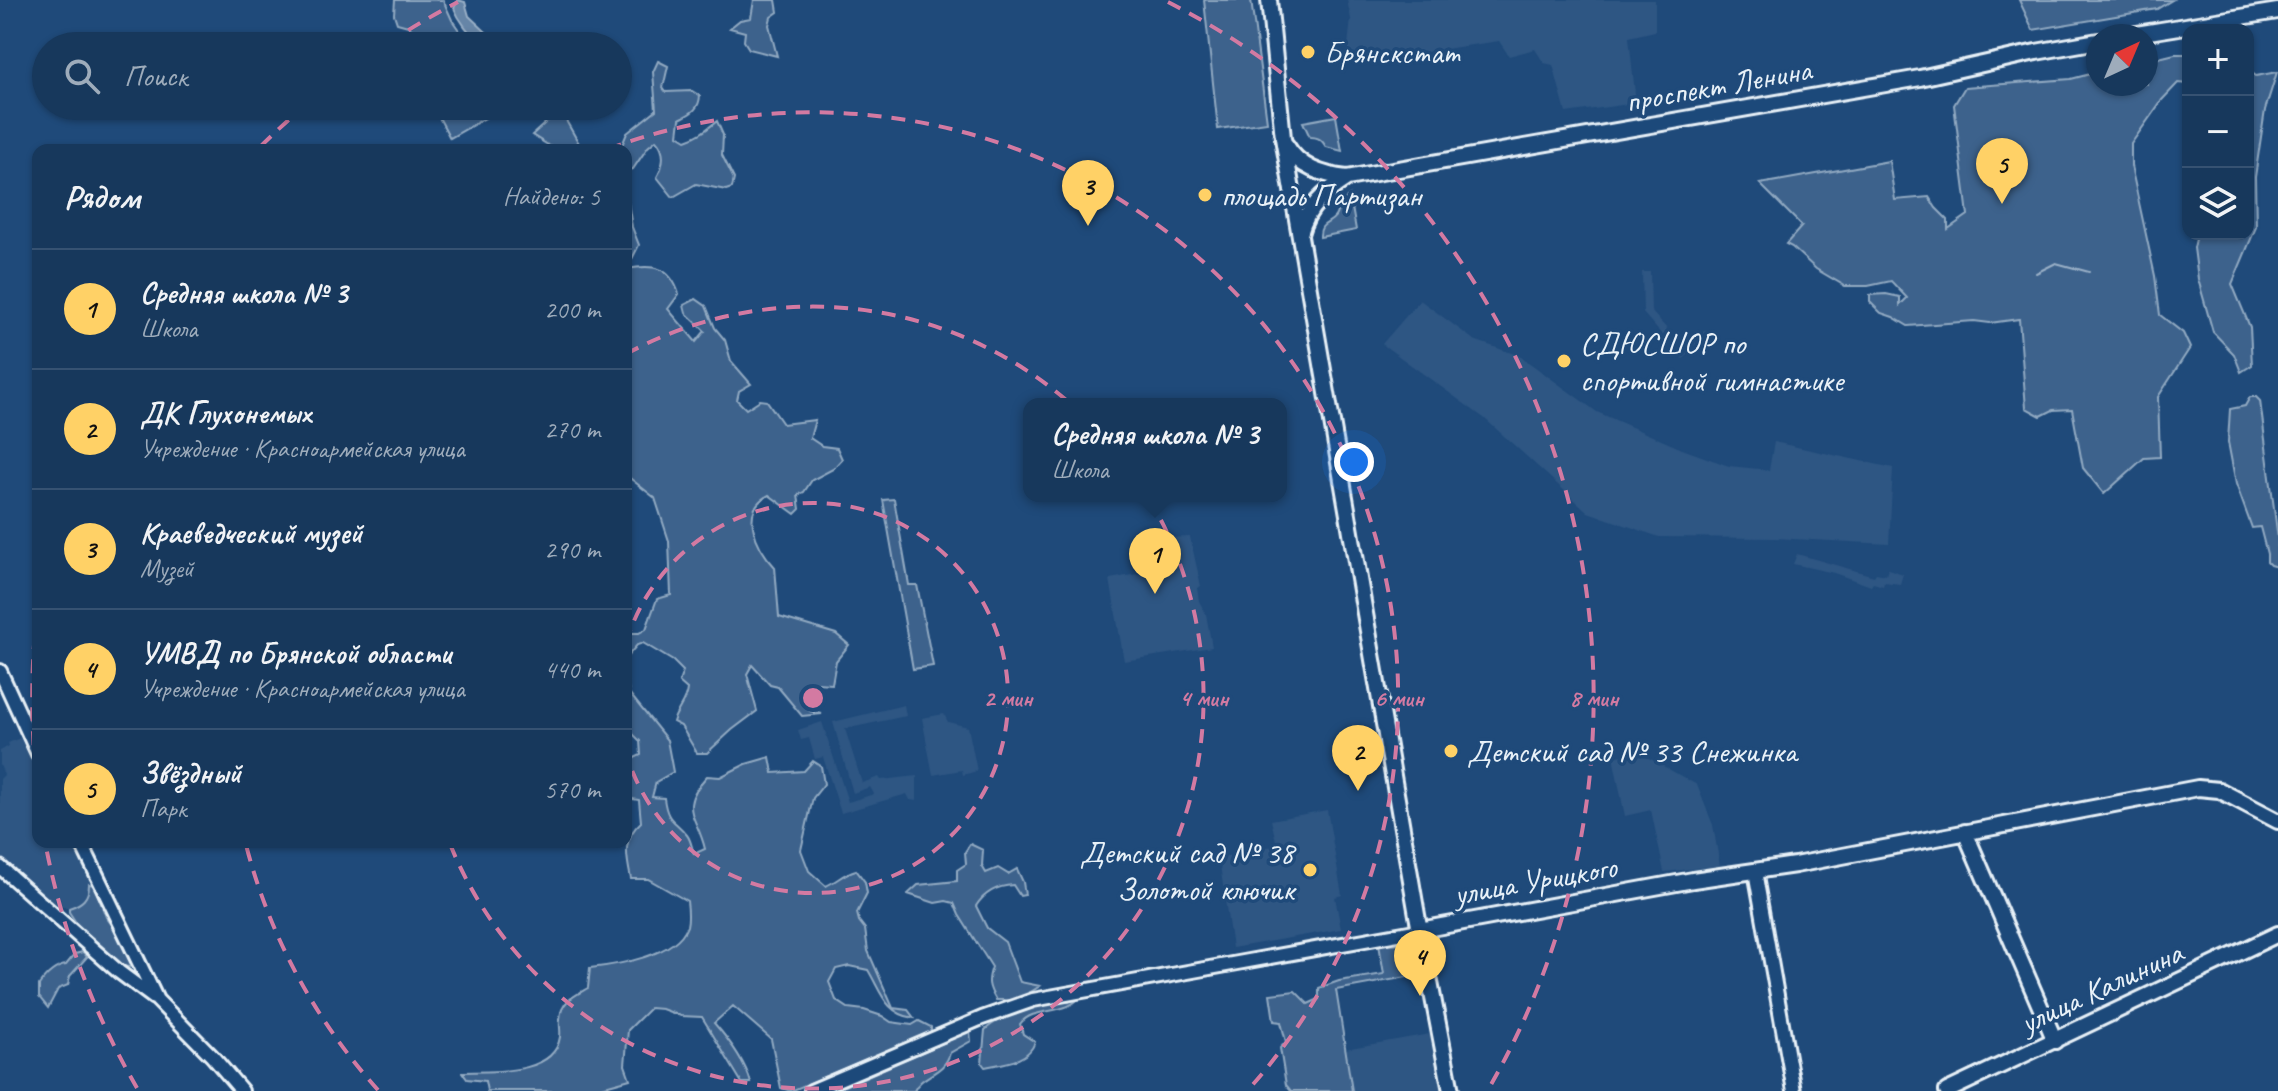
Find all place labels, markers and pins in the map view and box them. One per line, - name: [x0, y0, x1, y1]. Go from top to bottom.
- place label: Брянскстат: [1324, 32, 1462, 73]
- marker: Брянскстат: [1299, 43, 1317, 61]
- pin: 5: [1976, 138, 2028, 204]
- pin: 3: [1062, 160, 1114, 226]
- place label: площадь Партизан: [1221, 175, 1424, 216]
- marker: площадь Партизан: [1196, 186, 1214, 204]
- place label: СДЮСШОР по спортивной гимнастике: [1580, 323, 1846, 401]
- marker: СДЮСШОР по спортивной гимнастике: [1555, 352, 1573, 370]
- pin: 1: [1129, 528, 1181, 594]
- centre of rings: [799, 684, 827, 712]
- pin: 2: [1332, 725, 1384, 791]
- place label: Детский сад № 33 Снежинка: [1467, 731, 1800, 772]
- marker: Детский сад № 33 Снежинка: [1442, 742, 1460, 760]
- place label: Детский сад № 38 Золотой ключик: [1080, 832, 1297, 910]
- marker: Детский сад № 38 Золотой ключик: [1301, 861, 1319, 879]
- pin: 4: [1394, 930, 1446, 996]

